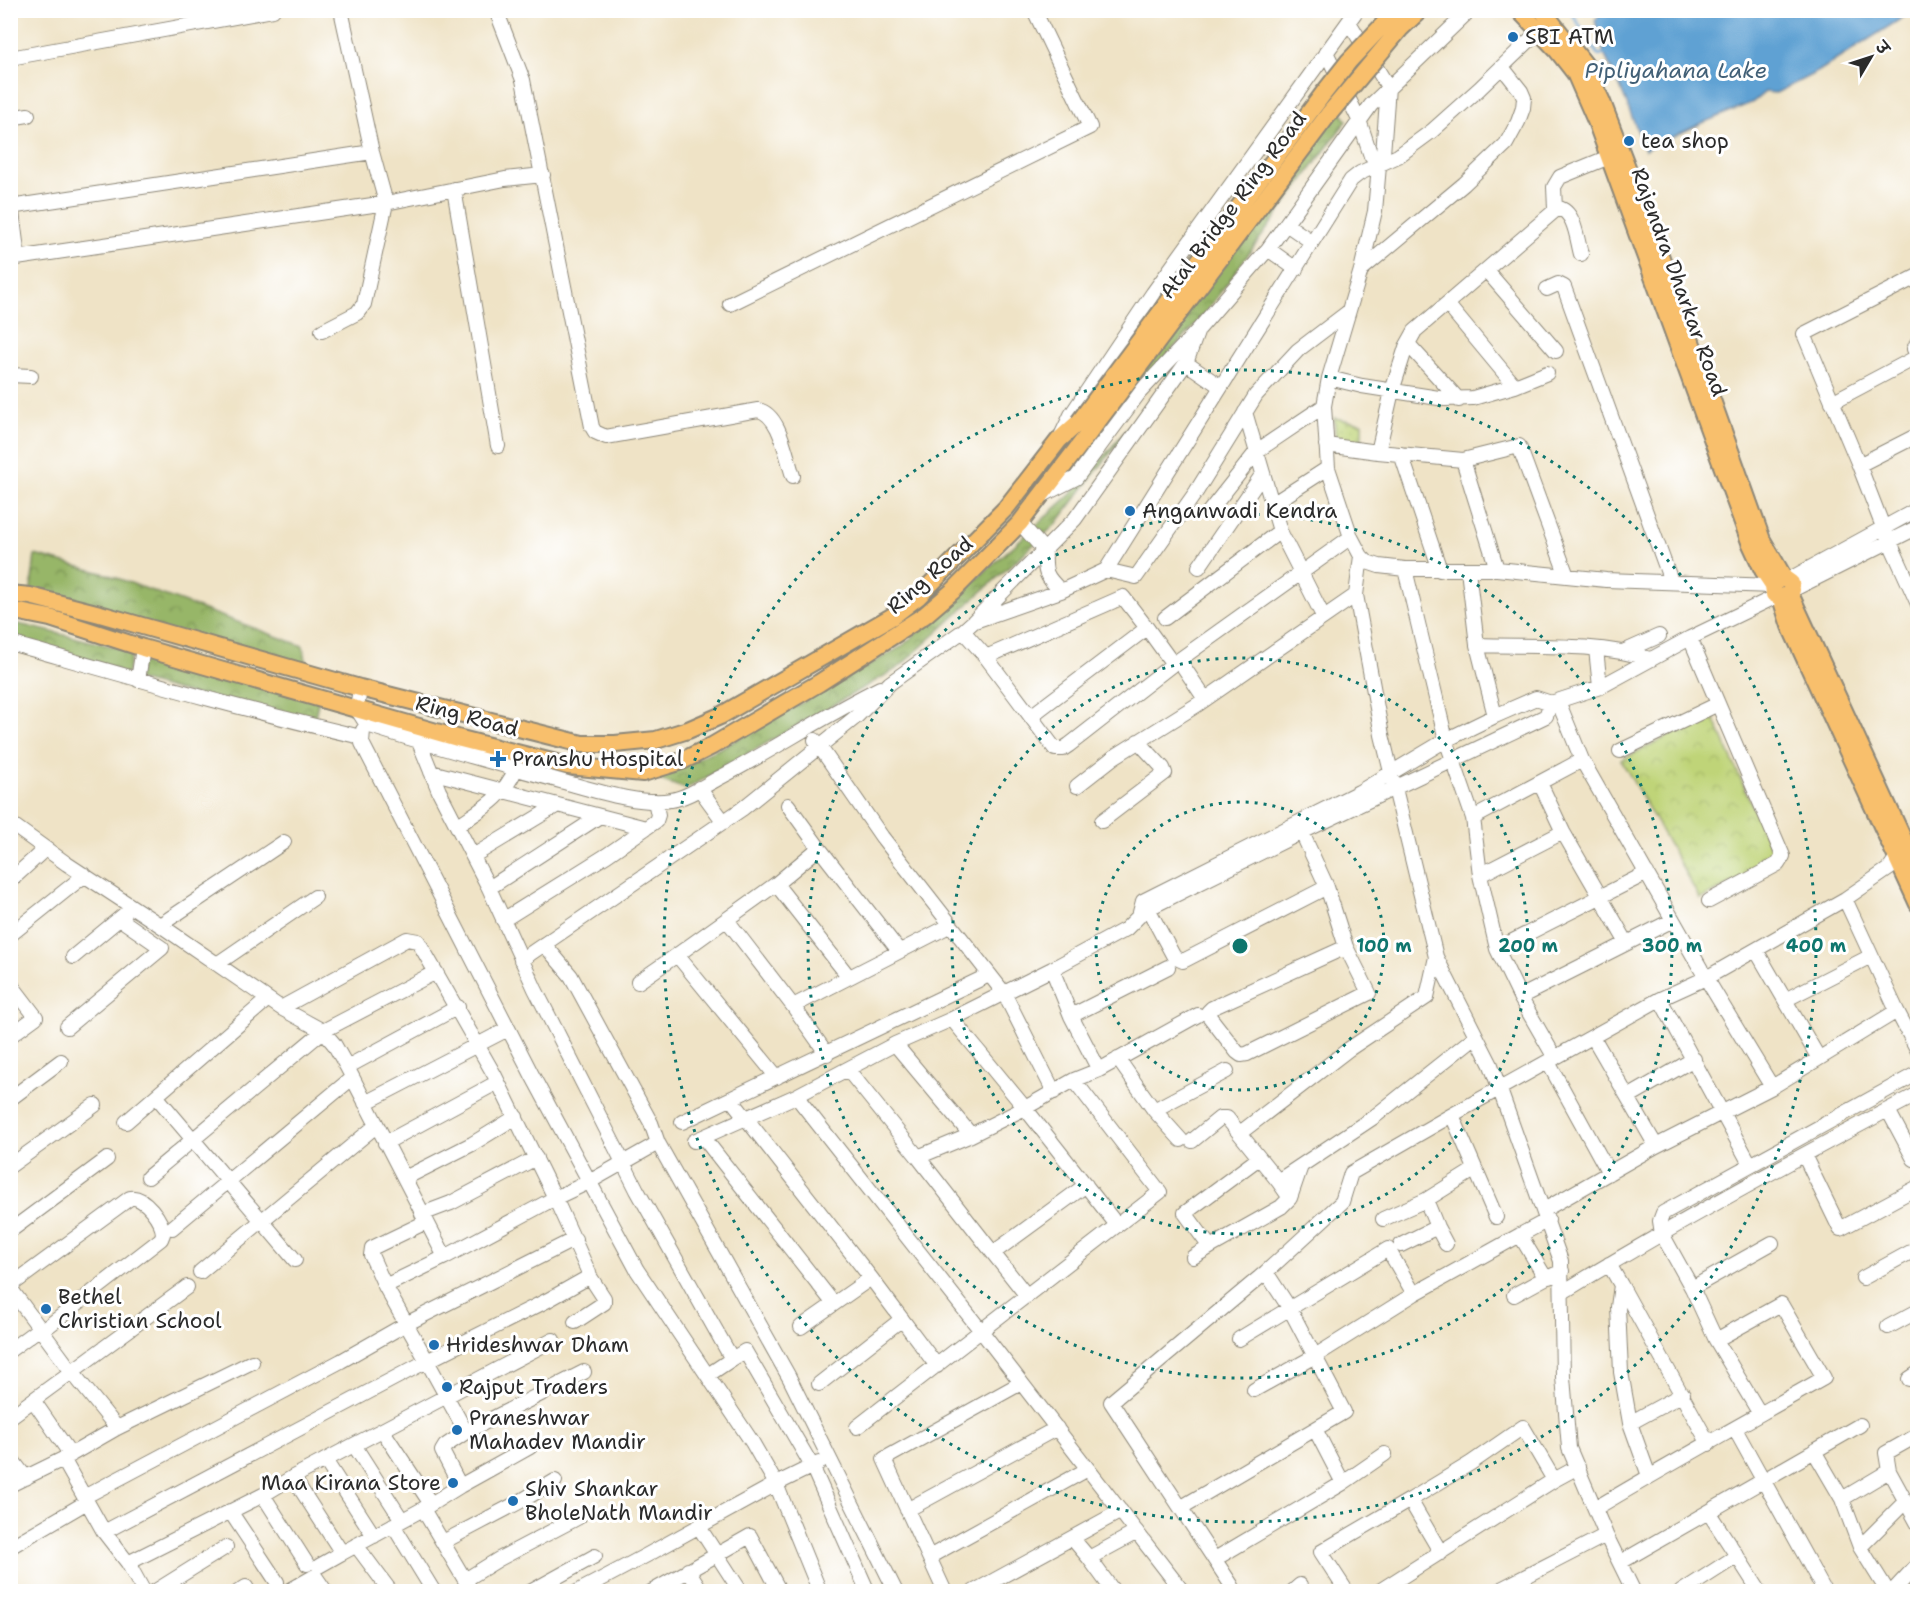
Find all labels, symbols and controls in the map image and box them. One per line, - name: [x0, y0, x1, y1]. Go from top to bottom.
- place label: SBI ATM: [1525, 23, 1614, 51]
- north arrow: [1841, 27, 1901, 87]
- marker: SBI ATM: [1506, 30, 1520, 44]
- text: उ: [1869, 36, 1895, 60]
- water label: Pipliyahana Lake: [1585, 56, 1767, 85]
- street label: Atal Bridge Ring Road: [1153, 106, 1313, 304]
- place label: tea shop: [1641, 127, 1729, 155]
- marker: tea shop: [1622, 134, 1636, 148]
- street label: Rajendra Dharkar Road: [1625, 164, 1733, 400]
- place label: Anganwadi Kendra: [1142, 497, 1337, 525]
- marker: Anganwadi Kendra: [1123, 504, 1137, 518]
- street label: Ring Road: [881, 530, 979, 620]
- street label: Ring Road: [412, 689, 522, 743]
- place label: Pranshu Hospital: [512, 745, 684, 773]
- marker: Pranshu Hospital: [489, 750, 507, 768]
- text: 100 m: [1356, 934, 1412, 958]
- text: 200 m: [1498, 934, 1559, 958]
- text: 300 m: [1642, 934, 1703, 958]
- text: 400 m: [1786, 934, 1847, 958]
- centre of rings: [1230, 936, 1250, 956]
- place label: Bethel Christian School: [58, 1283, 222, 1335]
- marker: Bethel Christian School: [39, 1302, 53, 1316]
- place label: Hrideshwar Dham: [446, 1331, 629, 1359]
- marker: Hrideshwar Dham: [427, 1338, 441, 1352]
- place label: Rajput Traders: [459, 1373, 608, 1401]
- marker: Rajput Traders: [440, 1380, 454, 1394]
- place label: Praneshwar Mahadev Mandir: [469, 1404, 646, 1456]
- marker: Praneshwar Mahadev Mandir: [450, 1423, 464, 1437]
- place label: Maa Kirana Store: [261, 1469, 441, 1497]
- place label: Shiv Shankar BholeNath Mandir: [525, 1475, 713, 1527]
- marker: Maa Kirana Store: [446, 1476, 460, 1490]
- marker: Shiv Shankar BholeNath Mandir: [506, 1494, 520, 1508]

